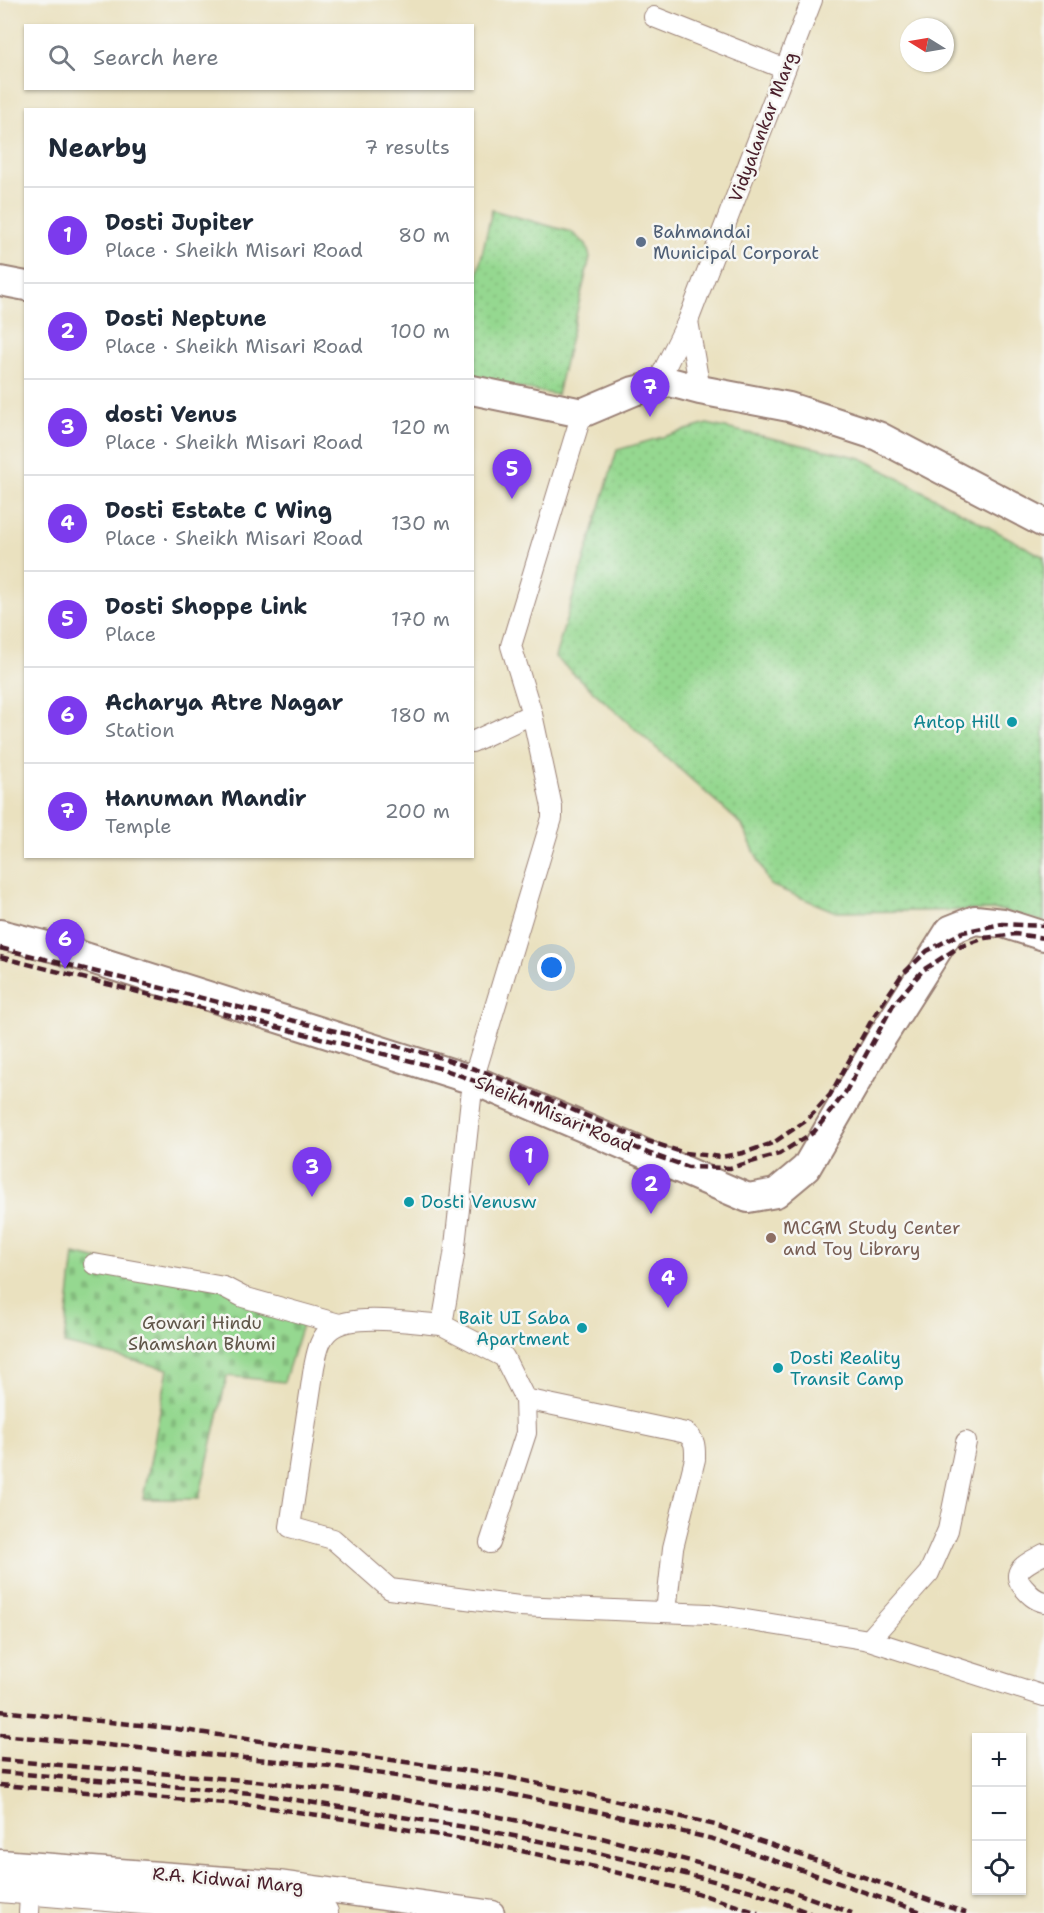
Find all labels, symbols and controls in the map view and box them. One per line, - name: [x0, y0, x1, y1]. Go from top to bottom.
- north arrow: [900, 18, 954, 72]
- search box: [24, 24, 474, 90]
- icon: search: [45, 41, 78, 74]
- text: Search here: [93, 43, 219, 72]
- street label: Vidyalankar Marg: [723, 48, 803, 206]
- text: Nearby: [48, 130, 147, 165]
- text: 7 results: [364, 134, 450, 160]
- text: Dosti Jupiter: [105, 208, 254, 237]
- place label: Bahmandai Municipal Corporat: [653, 220, 819, 265]
- text: 1: [63, 222, 72, 248]
- text: 80 m: [398, 222, 450, 248]
- marker: Bahmandai Municipal Corporat: [634, 235, 648, 249]
- text: Place · Sheikh Misari Road: [105, 237, 363, 263]
- text: Dosti Neptune: [105, 304, 267, 333]
- text: 2: [61, 318, 75, 344]
- text: 100 m: [390, 318, 450, 344]
- text: Place · Sheikh Misari Road: [105, 333, 363, 359]
- pin: 7: [630, 368, 670, 417]
- text: dosti Venus: [105, 400, 237, 429]
- text: 3: [61, 414, 75, 440]
- text: 120 m: [391, 414, 450, 440]
- text: Place · Sheikh Misari Road: [105, 429, 363, 455]
- pin: 5: [492, 450, 532, 499]
- text: Dosti Estate C Wing: [105, 496, 332, 525]
- text: 4: [61, 510, 75, 536]
- text: 130 m: [391, 510, 450, 536]
- text: Place · Sheikh Misari Road: [105, 525, 363, 551]
- text: Dosti Shoppe Link: [105, 592, 308, 621]
- text: 5: [61, 606, 74, 632]
- text: 170 m: [391, 606, 450, 632]
- text: Place: [105, 621, 156, 647]
- text: Acharya Atre Nagar: [105, 688, 343, 717]
- text: 6: [61, 702, 75, 728]
- text: 180 m: [390, 702, 450, 728]
- place label: Antop Hill: [913, 710, 1001, 734]
- marker: Antop Hill: [1005, 715, 1019, 729]
- text: Station: [105, 717, 174, 743]
- text: Hanuman Mandir: [105, 784, 307, 813]
- text: 7: [61, 798, 75, 824]
- text: 200 m: [385, 798, 450, 824]
- text: Temple: [105, 813, 172, 839]
- pin: 6: [46, 920, 84, 969]
- your location: [537, 953, 566, 982]
- street label: Sheikh Misari Road: [472, 1070, 636, 1158]
- pin: 1: [510, 1136, 548, 1186]
- pin: 3: [292, 1148, 332, 1197]
- pin: 2: [632, 1164, 670, 1214]
- place label: Dosti Venusw: [421, 1190, 537, 1214]
- marker: Dosti Venusw: [402, 1195, 416, 1209]
- place label: MCGM Study Center and Toy Library: [783, 1216, 961, 1261]
- marker: MCGM Study Center and Toy Library: [764, 1231, 778, 1245]
- pin: 4: [648, 1258, 688, 1308]
- place label: Bait UI Saba Apartment: [459, 1306, 570, 1351]
- park label: Gowari Hindu Shamshan Bhumi: [128, 1311, 276, 1356]
- marker: Bait UI Saba Apartment: [575, 1321, 589, 1335]
- place label: Dosti Reality Transit Camp: [790, 1346, 904, 1391]
- marker: Dosti Reality Transit Camp: [771, 1361, 785, 1375]
- map controls: [972, 1733, 1026, 1895]
- button: +: [972, 1733, 1026, 1787]
- button: −: [972, 1787, 1026, 1841]
- button: locate: [972, 1841, 1026, 1895]
- street label: R.A. Kidwai Marg: [152, 1861, 304, 1899]

